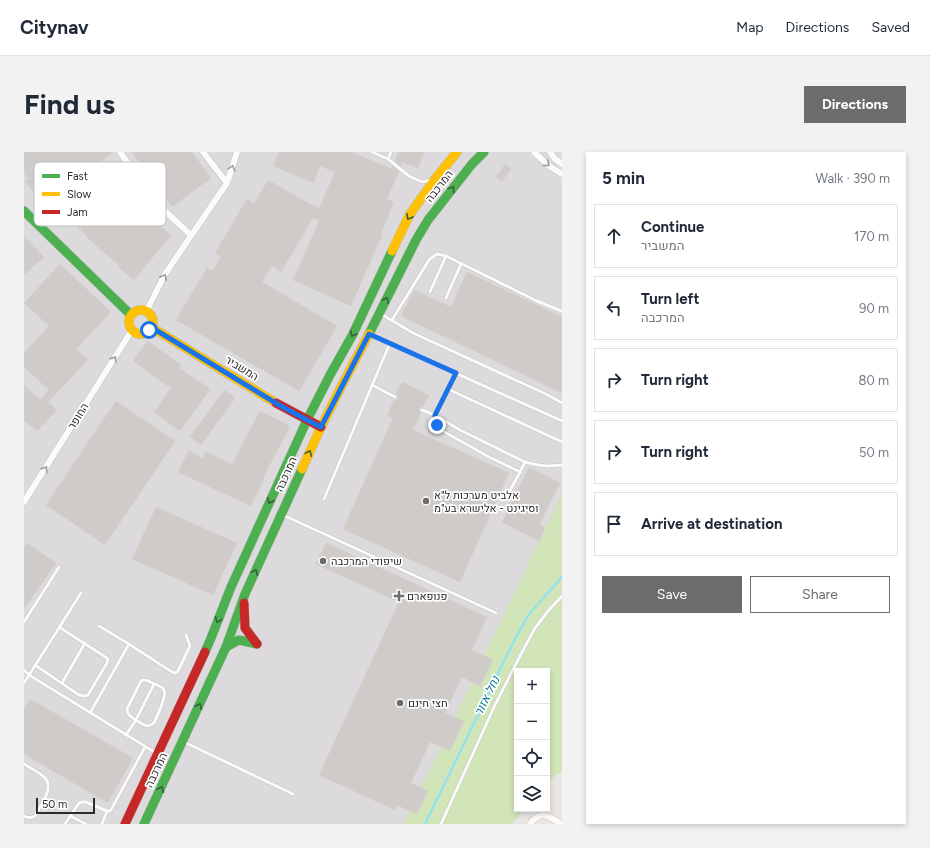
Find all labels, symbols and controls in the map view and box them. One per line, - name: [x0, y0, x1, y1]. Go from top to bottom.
- text: Citynav: [20, 16, 89, 39]
- text: Map: [736, 19, 764, 36]
- text: Directions: [786, 19, 849, 36]
- text: Saved: [871, 19, 910, 36]
- button: Directions: [804, 86, 906, 123]
- text: Find us: [24, 87, 115, 121]
- one-way arrow: [543, 159, 550, 166]
- legend: [34, 162, 166, 226]
- one-way arrow: [227, 164, 236, 171]
- street label: המרכבה: [423, 168, 456, 205]
- text: 5 min: [602, 168, 645, 188]
- text: Fast: [67, 170, 88, 183]
- text: Walk · 390 m: [815, 171, 890, 186]
- one-way arrow: [448, 186, 455, 193]
- text: Slow: [67, 188, 91, 201]
- text: Jam: [67, 206, 88, 219]
- one-way arrow: [406, 213, 414, 220]
- text: Continue: [641, 218, 704, 236]
- icon: ahead: [603, 225, 625, 247]
- text: 170 m: [854, 229, 889, 244]
- text: המשביר: [641, 238, 684, 253]
- one-way arrow: [159, 274, 166, 281]
- text: Turn left: [641, 290, 699, 308]
- one-way arrow: [381, 297, 389, 304]
- icon: left: [603, 297, 625, 319]
- text: 90 m: [859, 301, 889, 316]
- text: המרכבה: [641, 310, 685, 325]
- route start: [140, 321, 158, 339]
- one-way arrow: [350, 330, 357, 337]
- street label: המשביר: [223, 353, 261, 383]
- one-way arrow: [110, 356, 117, 363]
- icon: right: [603, 369, 625, 391]
- text: Turn right: [641, 371, 709, 389]
- text: 80 m: [858, 373, 889, 388]
- street label: החופר: [65, 401, 92, 432]
- route end: [428, 416, 446, 434]
- icon: right: [603, 441, 625, 463]
- text: Turn right: [641, 443, 709, 461]
- text: 50 m: [859, 445, 889, 460]
- one-way arrow: [304, 450, 312, 458]
- street label: המרכבה: [273, 455, 300, 494]
- one-way arrow: [40, 466, 48, 473]
- place label: אלביט מערכות ל"א וסיגינט - אלישרא בע"מ: [434, 489, 539, 515]
- one-way arrow: [267, 496, 275, 504]
- marker: אלביט מערכות ל"א וסיגינט - אלישרא בע"מ: [421, 496, 431, 506]
- icon: arrive: [603, 513, 625, 535]
- text: Arrive at destination: [641, 515, 782, 533]
- place label: שיפודי המרכבה: [331, 555, 402, 568]
- marker: שיפודי המרכבה: [318, 556, 328, 566]
- one-way arrow: [250, 568, 258, 576]
- button: Save: [602, 576, 742, 613]
- button: Share: [750, 576, 890, 613]
- place label: פנופארם: [407, 590, 447, 603]
- marker: פנופארם: [394, 591, 404, 601]
- one-way arrow: [215, 615, 223, 623]
- map controls: [514, 668, 550, 812]
- button: +: [514, 668, 550, 704]
- water label: נחל אזור: [471, 673, 503, 718]
- place label: חצי חינם: [408, 697, 448, 710]
- marker: חצי חינם: [395, 698, 405, 708]
- one-way arrow: [194, 703, 202, 710]
- button: −: [514, 704, 550, 740]
- button: locate: [514, 740, 550, 776]
- street label: המרכבה: [143, 751, 170, 790]
- button: layers: [514, 776, 550, 812]
- one-way arrow: [156, 785, 164, 793]
- scale bar: [36, 796, 95, 815]
- text: 50 m: [42, 798, 67, 811]

